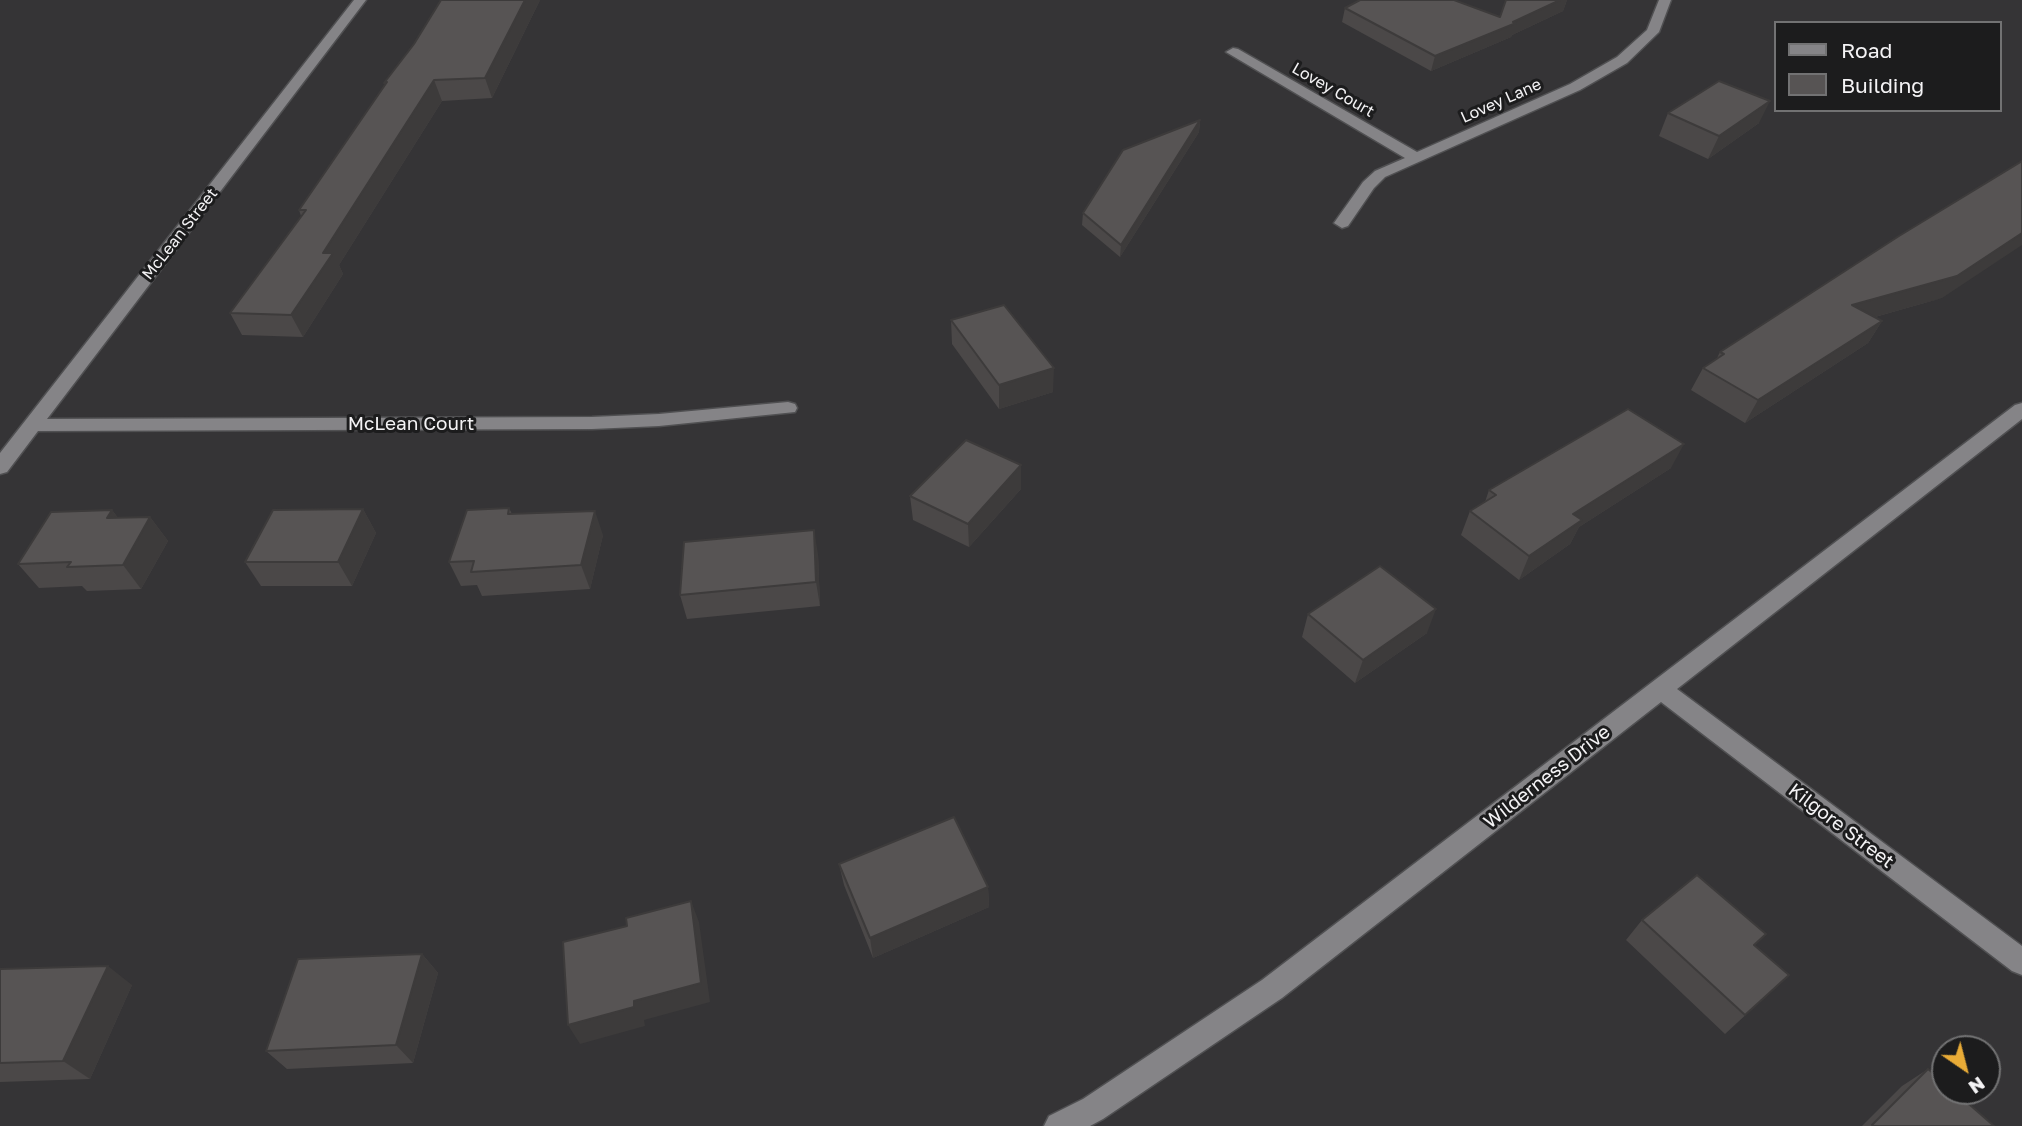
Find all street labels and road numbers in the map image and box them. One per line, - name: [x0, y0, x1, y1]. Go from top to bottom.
- street label: Lovey Court: [1288, 59, 1378, 121]
- street label: Lovey Lane: [1458, 75, 1544, 127]
- street label: McLean Street: [138, 184, 222, 284]
- street label: McLean Court: [348, 413, 474, 435]
- street label: Wilderness Drive: [1479, 721, 1615, 833]
- street label: Kilgore Street: [1784, 779, 1898, 873]

